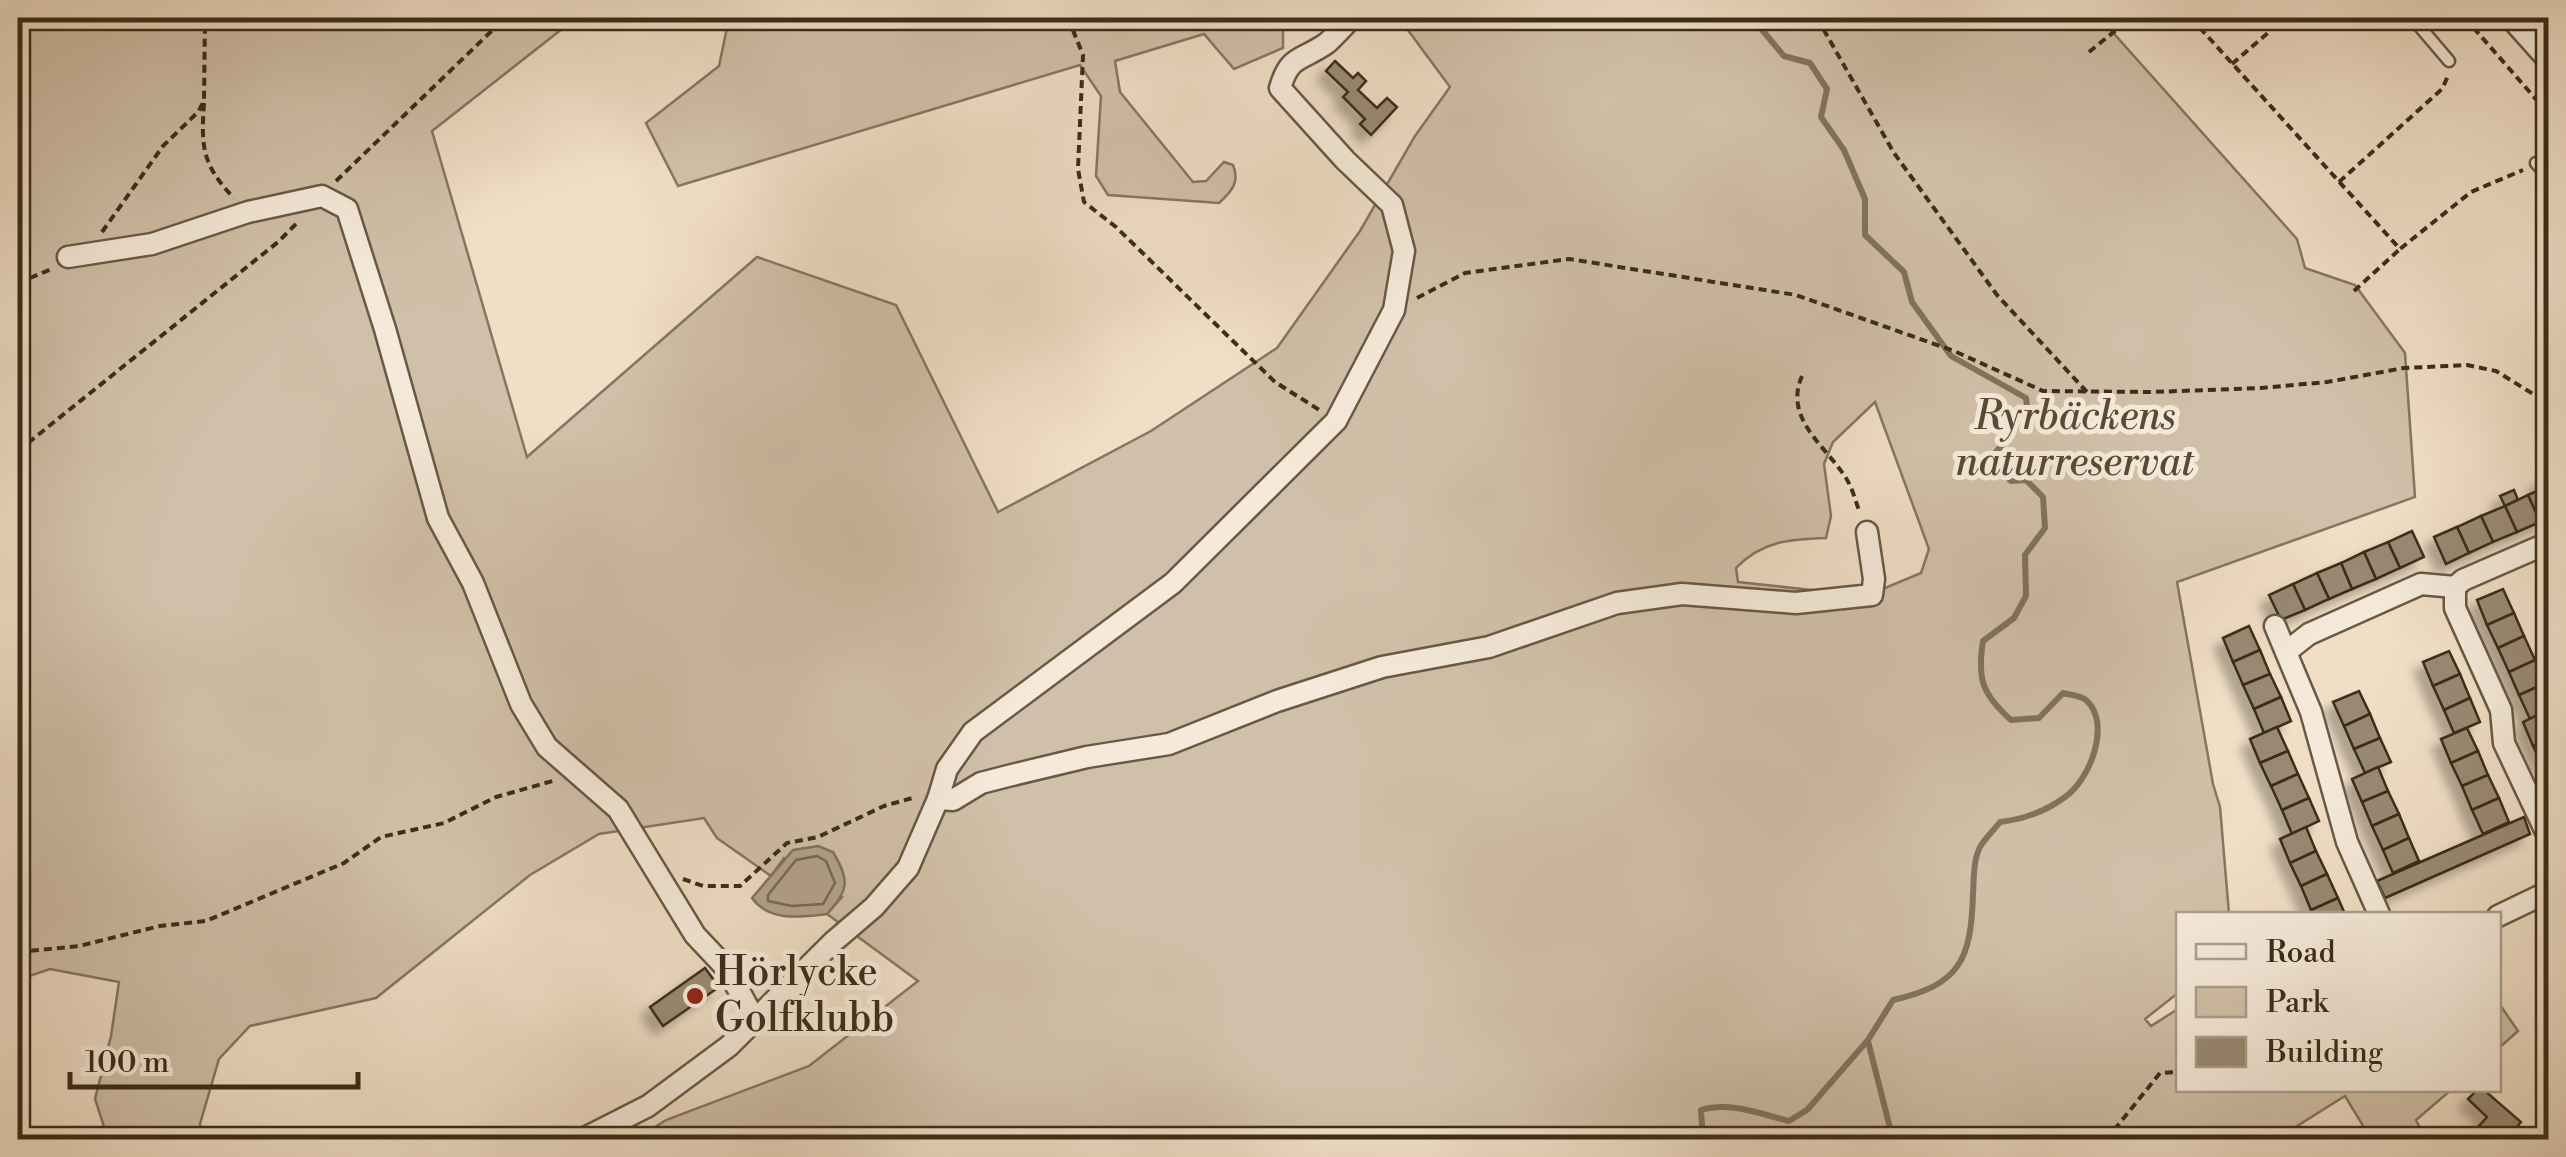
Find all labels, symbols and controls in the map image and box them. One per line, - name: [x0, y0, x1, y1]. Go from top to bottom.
- park label: Ryrbäckens naturreservat: [1956, 392, 2195, 488]
- legend: [2176, 912, 2501, 1092]
- text: Road: [2266, 934, 2336, 972]
- place label: Hörlycke Golfklubb: [715, 948, 894, 1044]
- text: Park: [2266, 984, 2330, 1022]
- marker: Hörlycke Golfklubb: [684, 985, 706, 1007]
- scale bar: [70, 1027, 358, 1089]
- text: Building: [2265, 1034, 2384, 1072]
- text: 100 m: [85, 1044, 169, 1082]

